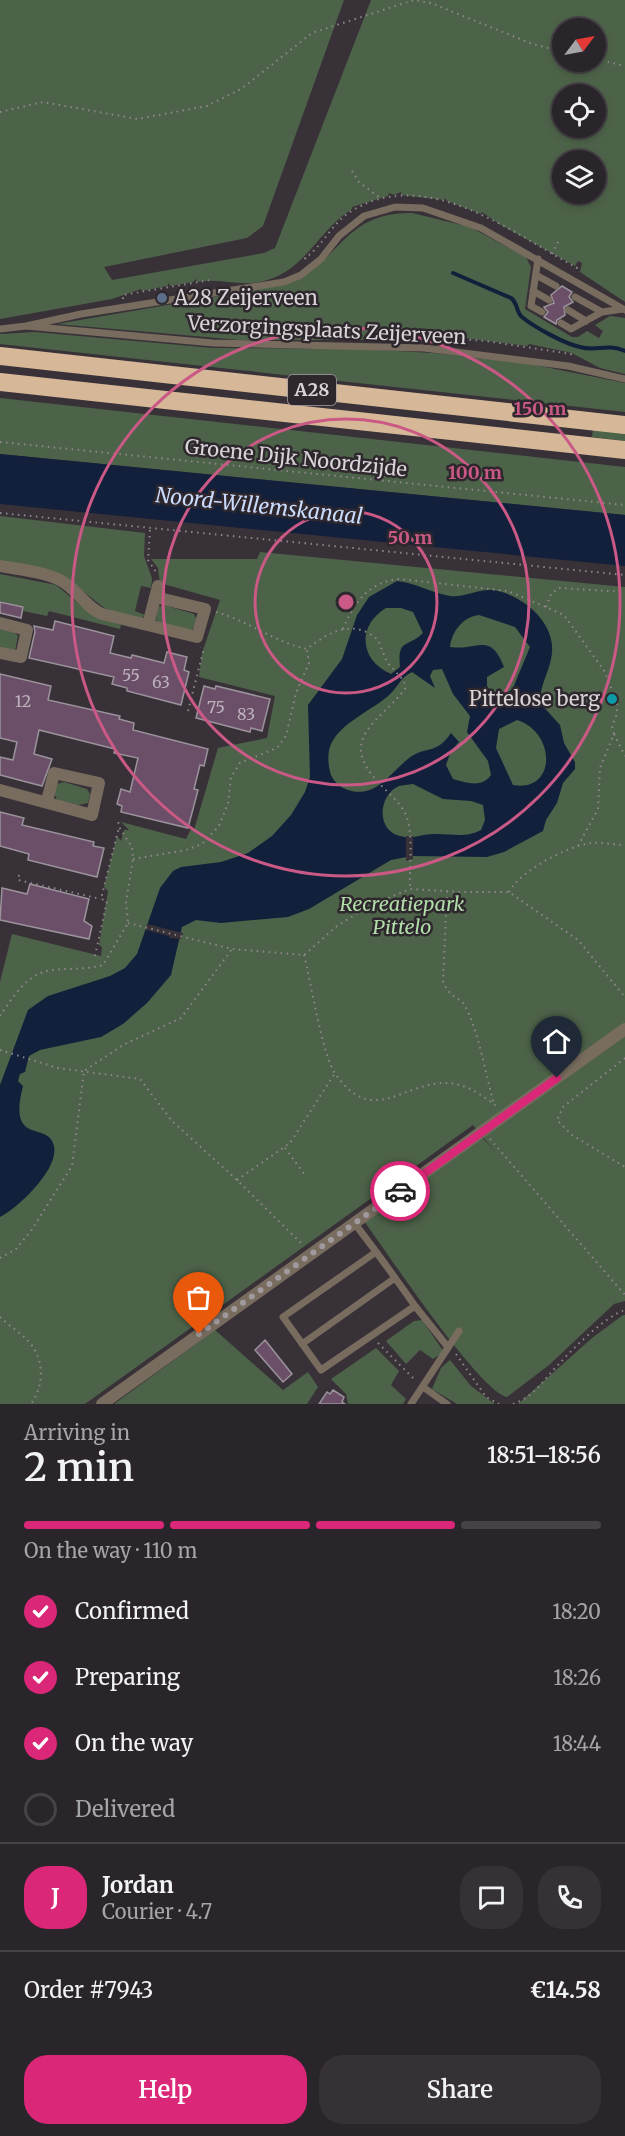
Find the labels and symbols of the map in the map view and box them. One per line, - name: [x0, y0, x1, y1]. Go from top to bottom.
- north arrow: [552, 18, 606, 72]
- place label: A28 Zeijerveen: [173, 285, 318, 310]
- marker: A28 Zeijerveen: [155, 291, 169, 305]
- street label: Verzorgingsplaats Zeijerveen: [186, 310, 467, 349]
- road number: A28: [288, 375, 336, 405]
- text: 150 m: [514, 397, 566, 420]
- street label: Groene Dijk Noordzijde: [184, 433, 408, 482]
- text: 100 m: [448, 461, 502, 484]
- water label: Noord-Willemskanaal: [154, 481, 364, 530]
- text: 50 m: [388, 526, 432, 549]
- centre of rings: [336, 592, 356, 612]
- house number: 55: [122, 665, 140, 685]
- house number: 63: [152, 672, 170, 692]
- place label: Pittelose berg: [469, 686, 600, 711]
- house number: 12: [15, 691, 31, 711]
- marker: Pittelose berg: [605, 692, 619, 706]
- house number: 75: [207, 697, 225, 717]
- house number: 83: [237, 704, 255, 724]
- park label: Recreatiepark Pittelo: [339, 891, 465, 939]
- pin: [531, 1016, 582, 1078]
- courier: [370, 1161, 430, 1221]
- pin: [173, 1272, 224, 1334]

